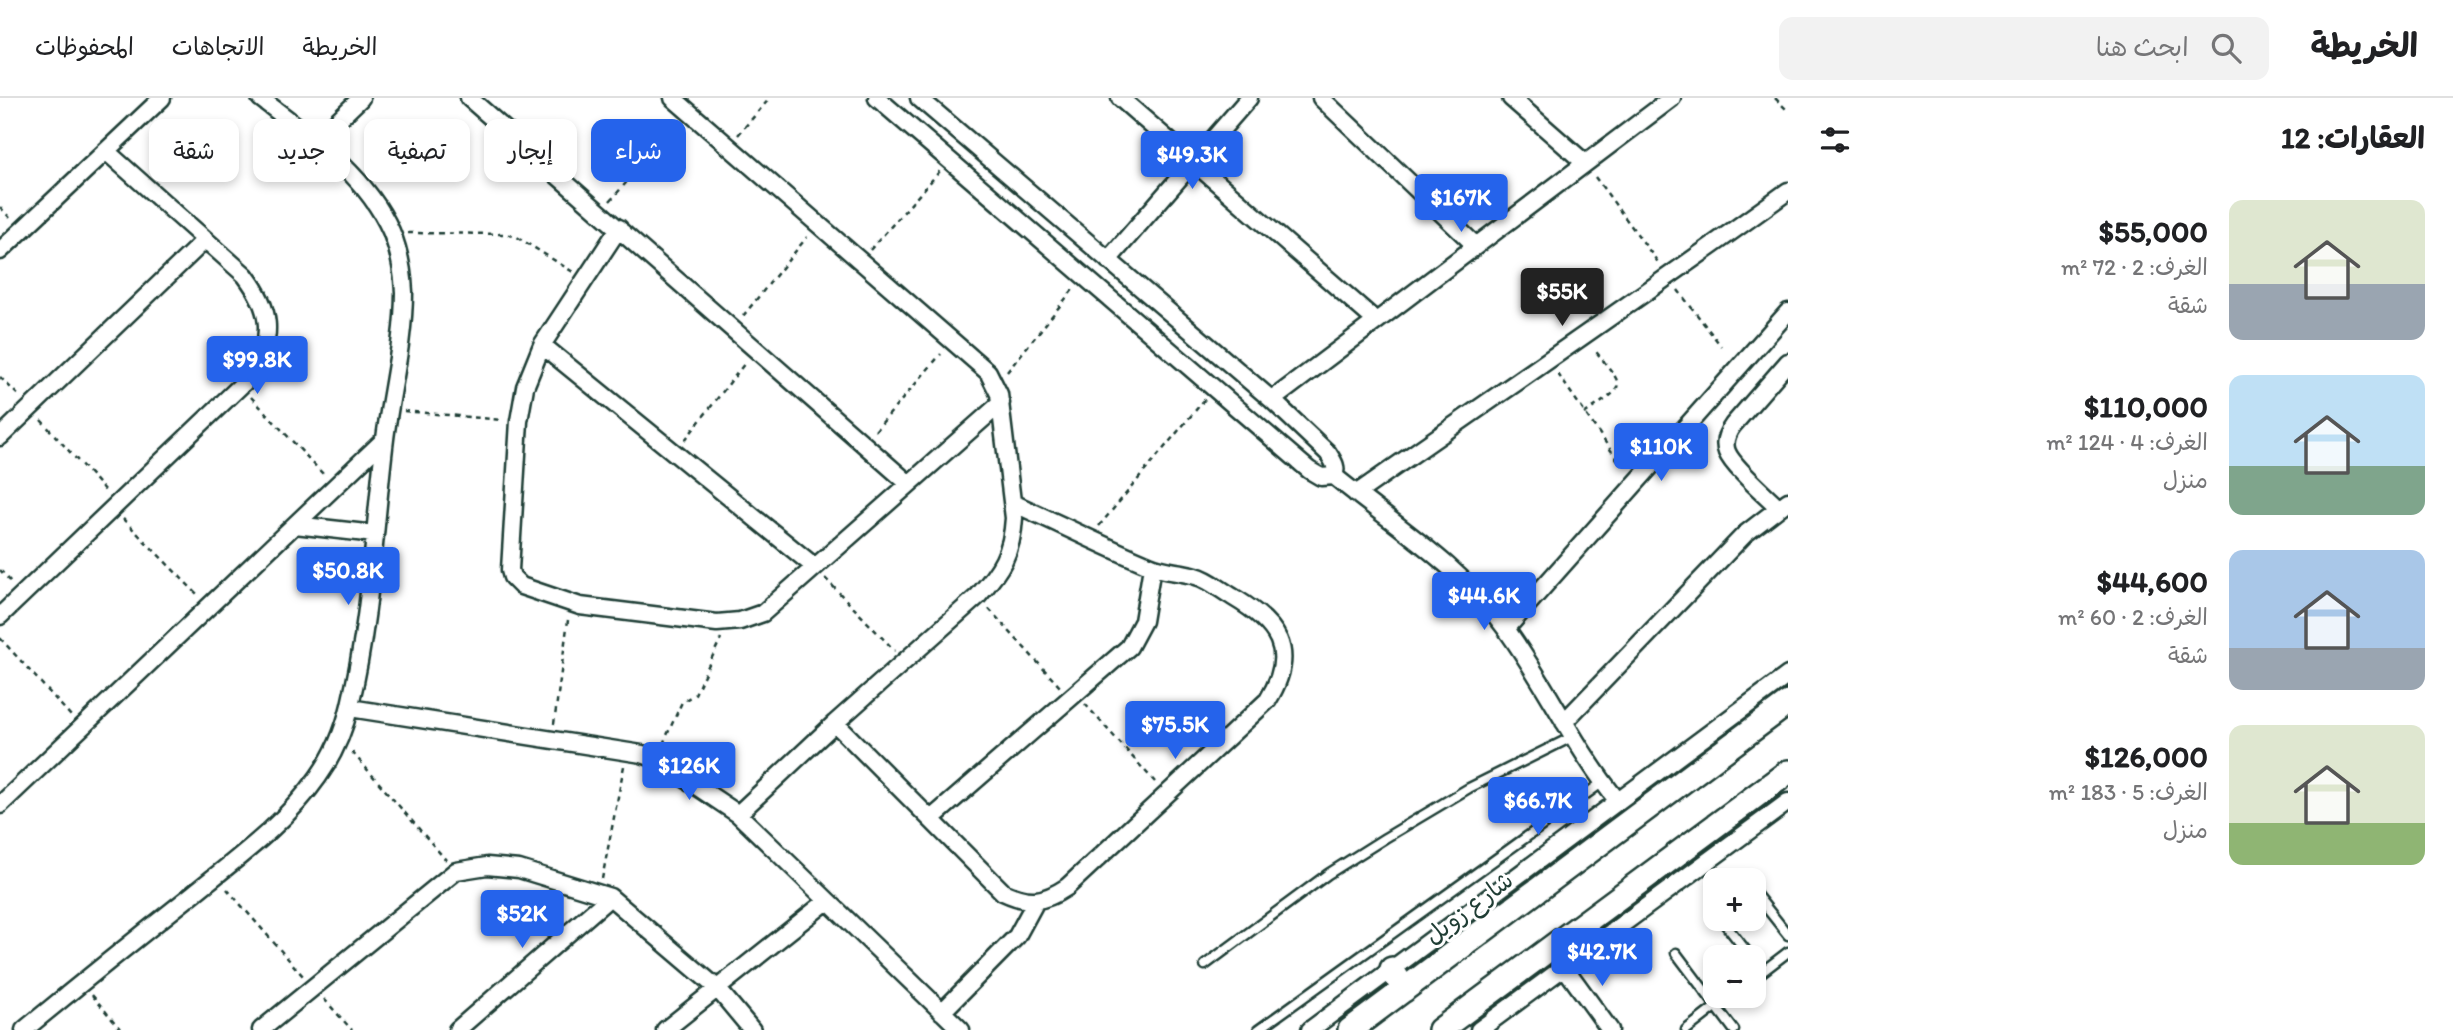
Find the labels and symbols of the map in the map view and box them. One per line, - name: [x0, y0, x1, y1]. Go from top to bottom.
- pin: $49.3K: [1135, 132, 1249, 191]
- pin: $167K: [1412, 174, 1510, 234]
- pin: $55K: [1521, 268, 1603, 328]
- pin: $99.8K: [200, 336, 314, 396]
- pin: $110K: [1612, 424, 1710, 483]
- pin: $50.8K: [291, 547, 405, 607]
- pin: $44.6K: [1427, 573, 1541, 632]
- pin: $75.5K: [1118, 702, 1232, 761]
- pin: $126K: [640, 742, 738, 802]
- pin: $66.7K: [1481, 778, 1595, 837]
- street label: شارع زويل: [1419, 865, 1520, 953]
- pin: $52K: [481, 890, 563, 950]
- pin: $42.7K: [1545, 928, 1659, 988]

